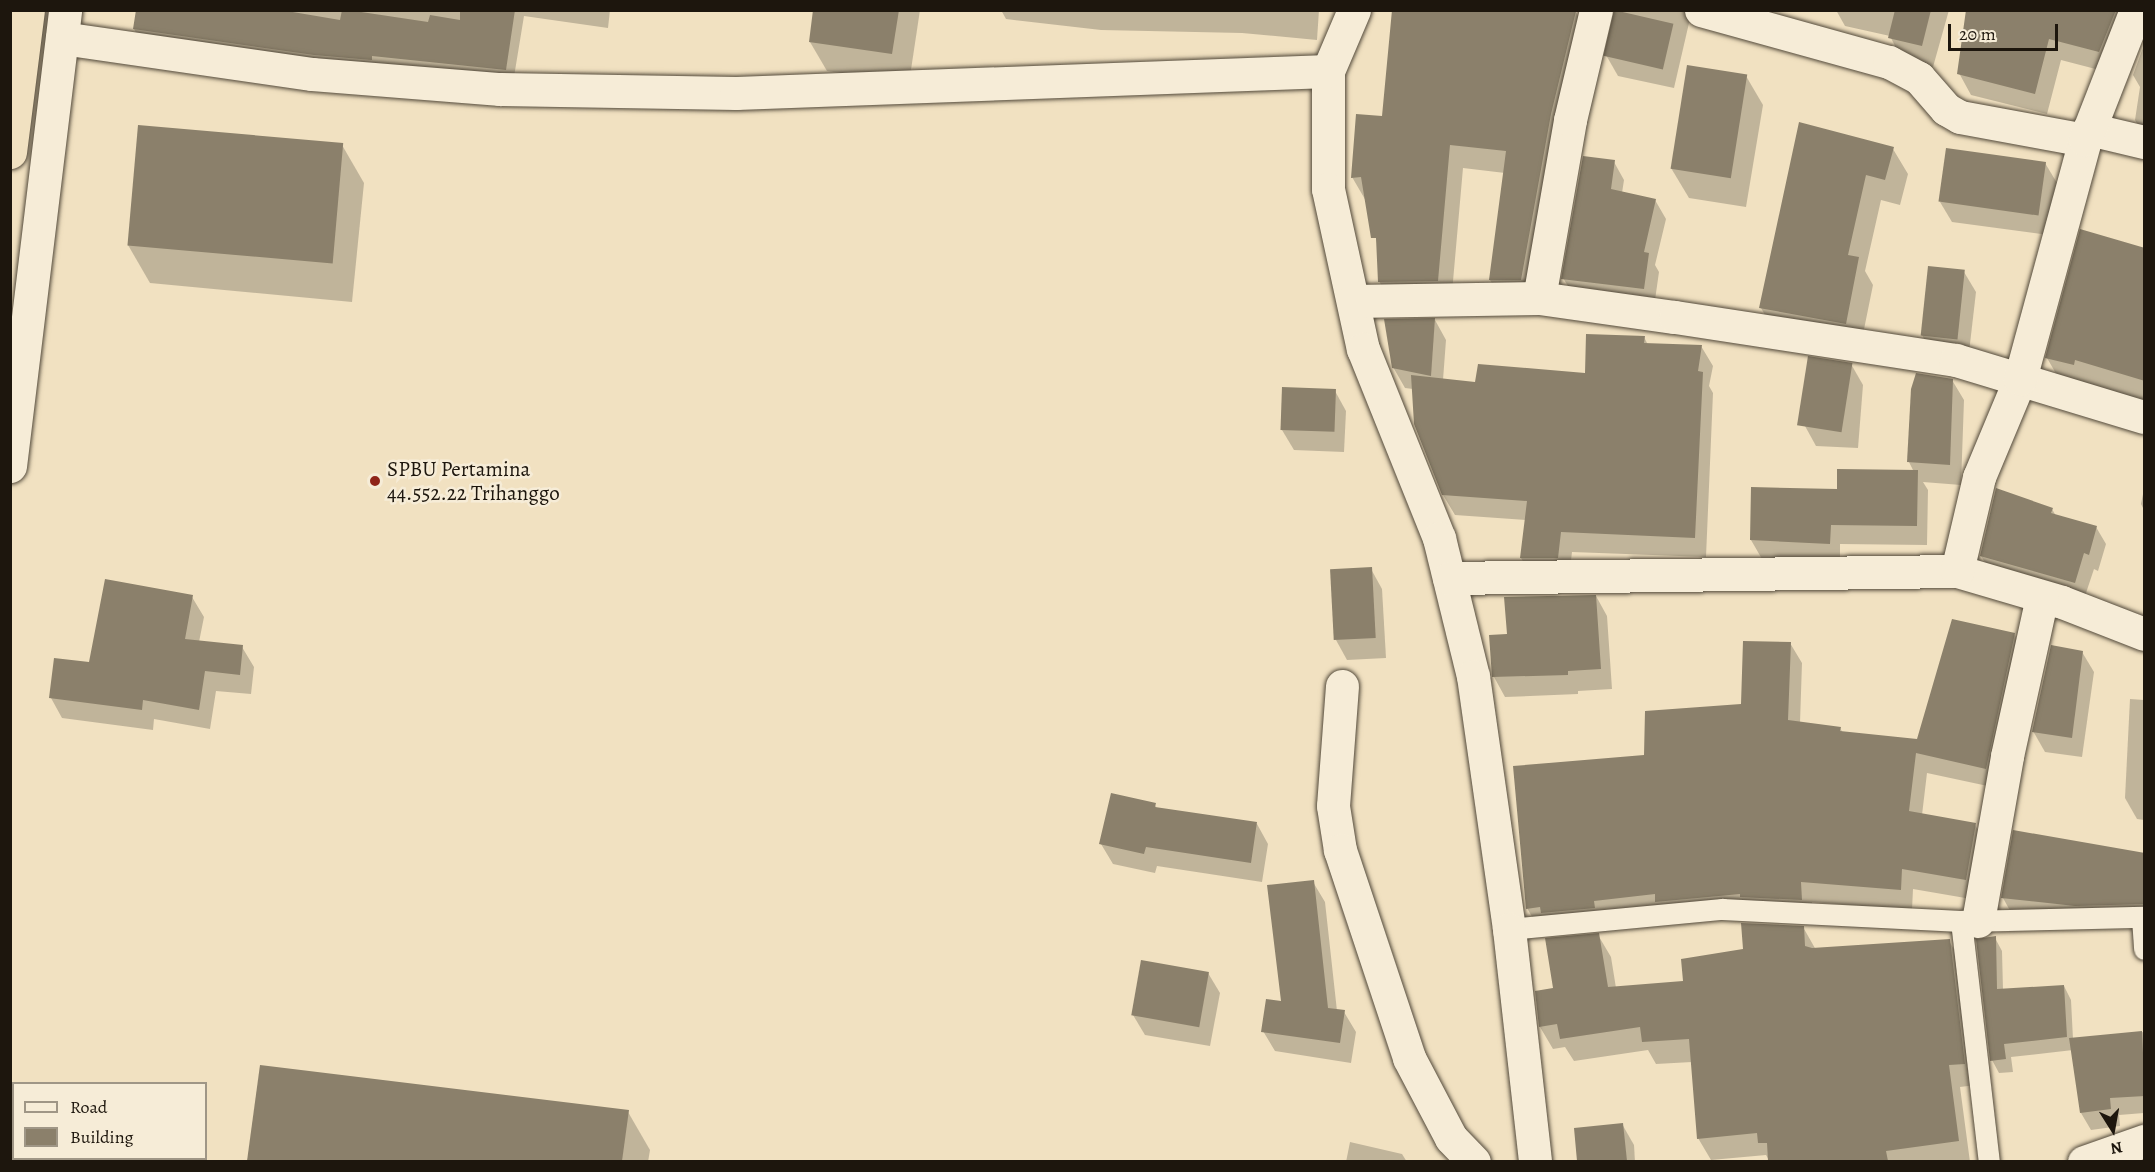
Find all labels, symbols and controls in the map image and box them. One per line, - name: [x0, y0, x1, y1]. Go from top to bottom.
- scale bar: [1951, 12, 2060, 50]
- text: 20 m: [1959, 22, 1996, 46]
- place label: SPBU Pertamina 44.552.22 Trihanggo: [387, 456, 560, 506]
- marker: SPBU Pertamina 44.552.22 Trihanggo: [368, 474, 382, 488]
- legend: [12, 1082, 207, 1160]
- text: Road: [70, 1095, 107, 1119]
- north arrow: [2083, 1100, 2143, 1160]
- text: Building: [70, 1125, 134, 1149]
- text: N: [2109, 1136, 2124, 1160]

